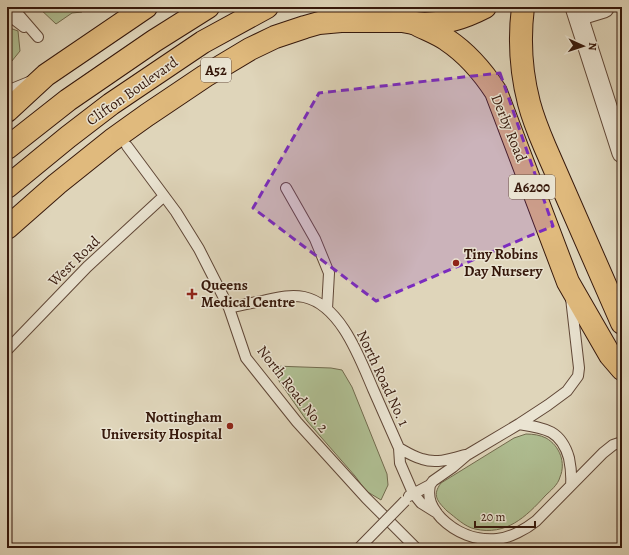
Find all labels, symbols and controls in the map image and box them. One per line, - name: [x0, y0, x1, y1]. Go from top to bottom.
- north arrow: [563, 26, 603, 66]
- text: N: [585, 42, 600, 51]
- street label: Clifton Boulevard: [82, 51, 183, 130]
- road number: A52: [201, 58, 231, 82]
- street label: Derby Road: [486, 91, 532, 166]
- road number: A6200: [509, 175, 555, 199]
- street label: West Road: [43, 231, 105, 291]
- place label: Tiny Robins Day Nursery: [464, 244, 543, 281]
- marker: Tiny Robins Day Nursery: [451, 258, 461, 268]
- place label: Queens Medical Centre: [201, 275, 295, 312]
- marker: Queens Medical Centre: [186, 288, 198, 300]
- street label: North Road No. 1: [352, 327, 414, 429]
- street label: North Road No. 2: [253, 341, 333, 437]
- place label: Nottingham University Hospital: [101, 407, 222, 444]
- marker: Nottingham University Hospital: [225, 421, 235, 431]
- scale bar: [475, 503, 535, 529]
- text: 20 m: [481, 509, 505, 525]

